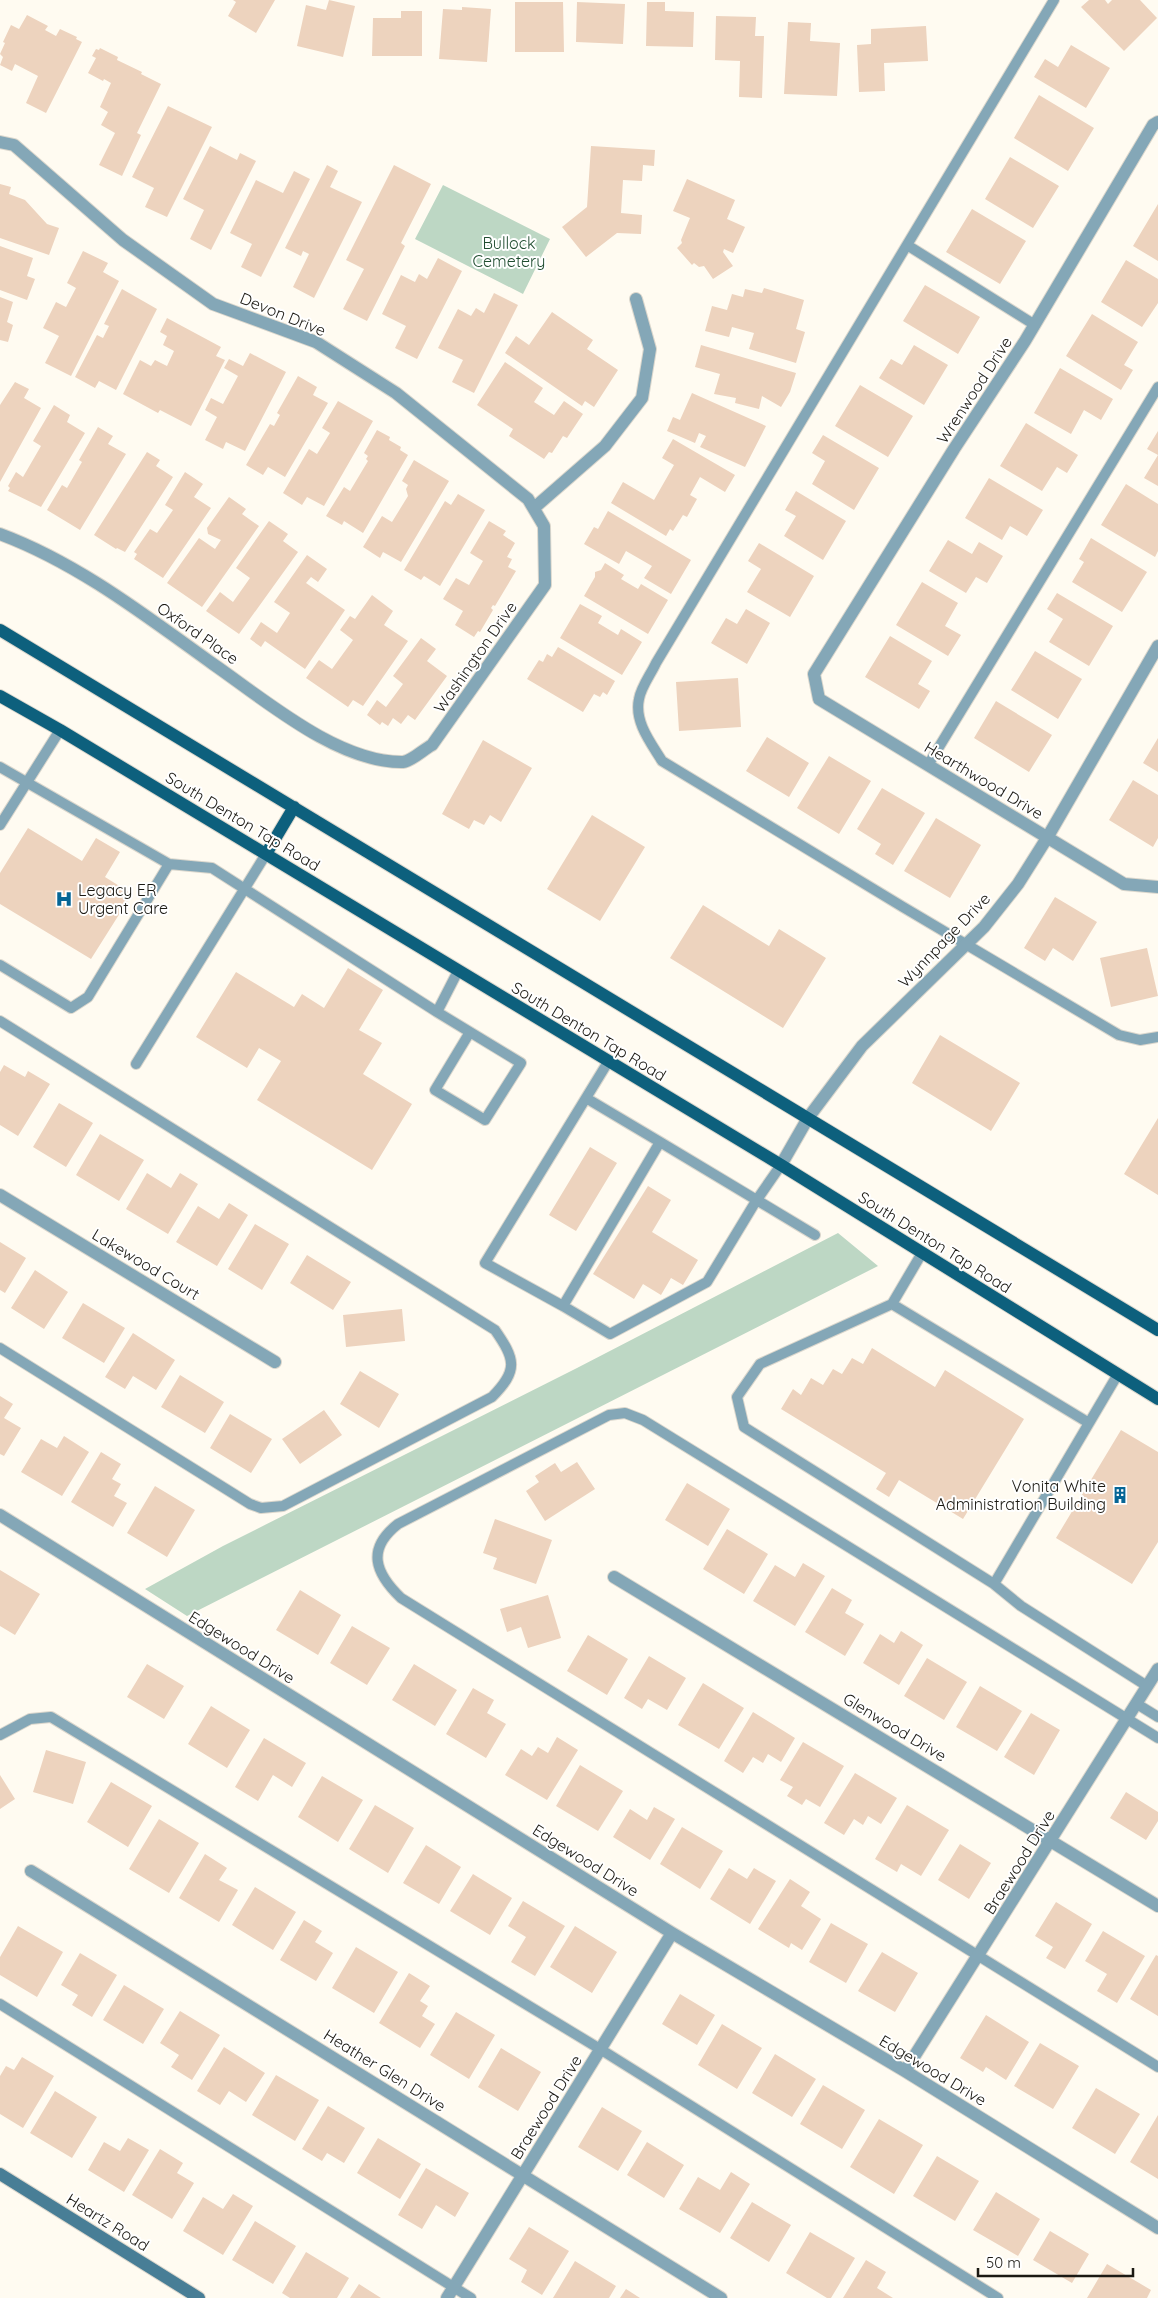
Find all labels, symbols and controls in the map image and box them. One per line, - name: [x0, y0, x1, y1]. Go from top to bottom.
- park label: Bullock Cemetery: [473, 233, 545, 271]
- street label: Devon Drive: [237, 288, 329, 340]
- street label: Wrenwood Drive: [932, 333, 1016, 447]
- street label: Washington Drive: [429, 597, 521, 717]
- street label: Oxford Place: [153, 598, 243, 668]
- street label: Hearthwood Drive: [921, 737, 1047, 823]
- street label: South Denton Tap Road: [162, 767, 324, 875]
- place label: Legacy ER Urgent Care: [78, 880, 168, 918]
- street label: Wynnpage Drive: [894, 888, 994, 992]
- hospital icon: Legacy ER Urgent Care: [54, 889, 74, 909]
- street label: South Denton Tap Road: [508, 977, 670, 1085]
- street label: South Denton Tap Road: [855, 1187, 1015, 1297]
- street label: Lakewood Court: [89, 1224, 203, 1304]
- place label: Vonita White Administration Building: [936, 1476, 1106, 1514]
- building icon: Vonita White Administration Building: [1110, 1485, 1130, 1505]
- street label: Edgewood Drive: [185, 1606, 299, 1688]
- street label: Glenwood Drive: [840, 1688, 950, 1766]
- street label: Braewood Drive: [979, 1806, 1059, 1918]
- street label: Edgewood Drive: [529, 1819, 643, 1901]
- street label: Heather Glen Drive: [320, 2024, 450, 2116]
- street label: Edgewood Drive: [876, 2030, 990, 2110]
- street label: Braewood Drive: [506, 2051, 586, 2163]
- street label: Heartz Road: [63, 2189, 153, 2255]
- scale bar: [978, 2246, 1133, 2278]
- text: 50 m: [986, 2253, 1021, 2272]

